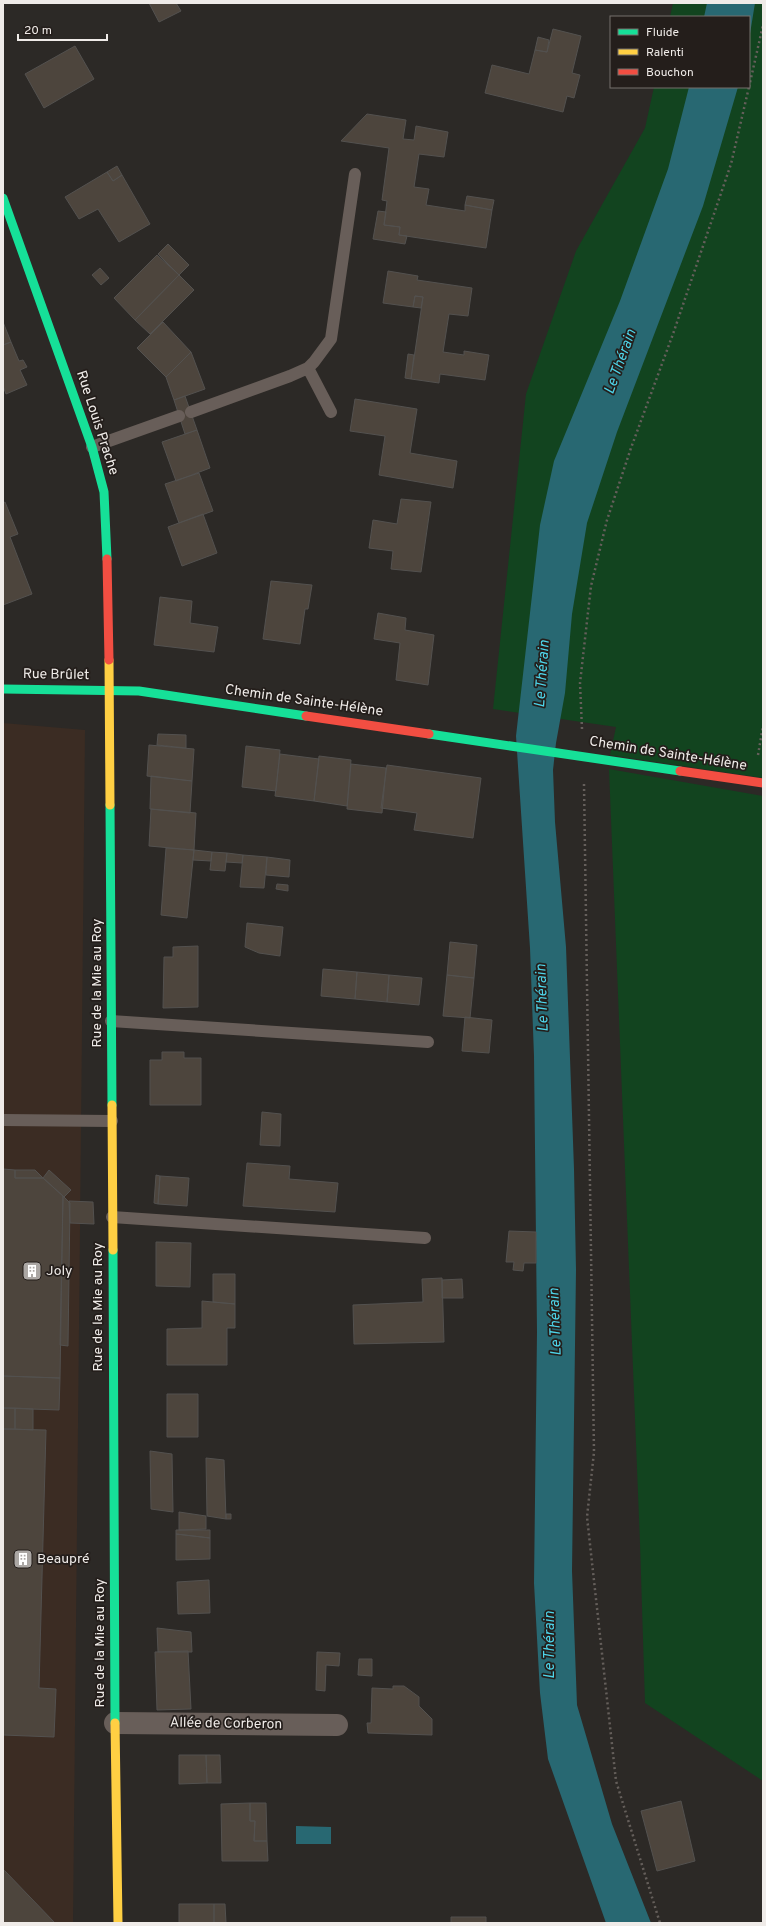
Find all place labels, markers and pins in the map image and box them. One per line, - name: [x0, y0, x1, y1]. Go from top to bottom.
- building icon: Joly: [21, 1260, 43, 1282]
- place label: Joly: [46, 1263, 73, 1280]
- building icon: Beaupré: [12, 1548, 34, 1570]
- place label: Beaupré: [37, 1551, 90, 1568]

